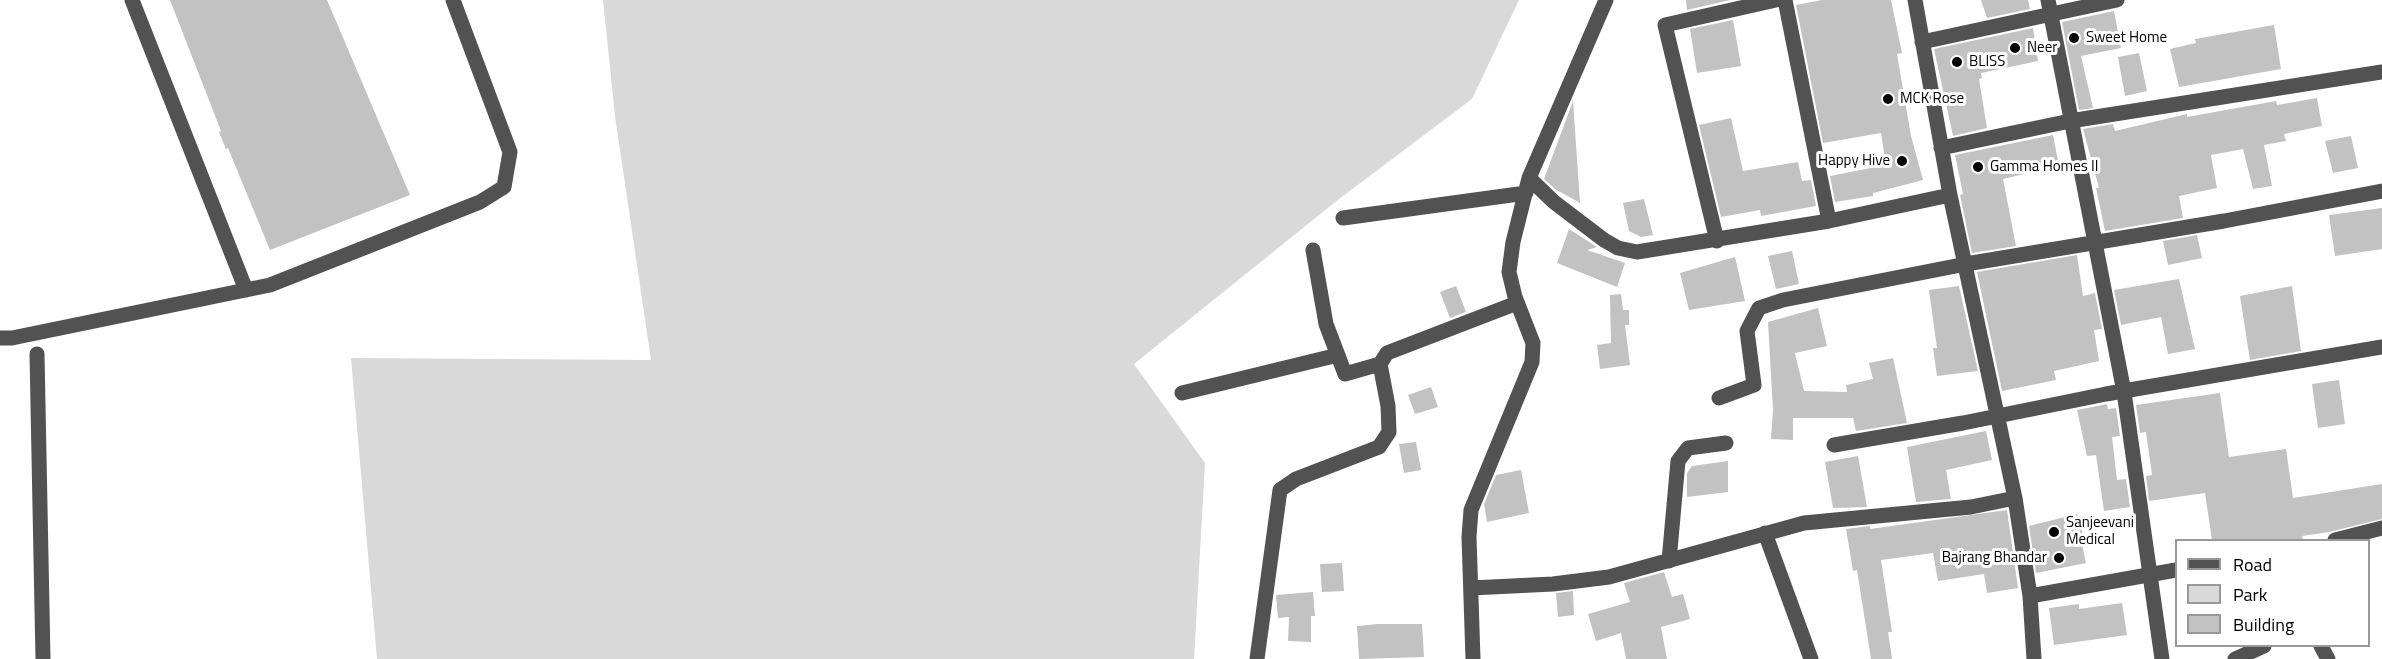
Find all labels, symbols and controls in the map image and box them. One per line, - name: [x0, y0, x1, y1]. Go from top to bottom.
- place label: Sweet Home: [2086, 29, 2167, 47]
- marker: Sweet Home: [2067, 31, 2081, 45]
- place label: Neer: [2027, 39, 2057, 57]
- marker: Neer: [2008, 41, 2022, 55]
- place label: BLISS: [1969, 53, 2005, 71]
- marker: BLISS: [1950, 55, 1964, 69]
- place label: MCK Rose: [1900, 90, 1964, 108]
- marker: MCK Rose: [1881, 92, 1895, 106]
- place label: Happy Hive: [1818, 152, 1890, 170]
- marker: Happy Hive: [1895, 154, 1909, 168]
- place label: Gamma Homes II: [1990, 158, 2098, 176]
- marker: Gamma Homes II: [1971, 160, 1985, 174]
- place label: Sanjeevani Medical: [2066, 514, 2134, 549]
- marker: Sanjeevani Medical: [2047, 525, 2061, 539]
- legend: [2175, 539, 2370, 647]
- place label: Bajrang Bhandar: [1942, 549, 2047, 567]
- marker: Bajrang Bhandar: [2052, 551, 2066, 565]
- text: Road: [2233, 551, 2272, 578]
- text: Park: [2233, 581, 2267, 608]
- text: Building: [2233, 611, 2294, 638]

